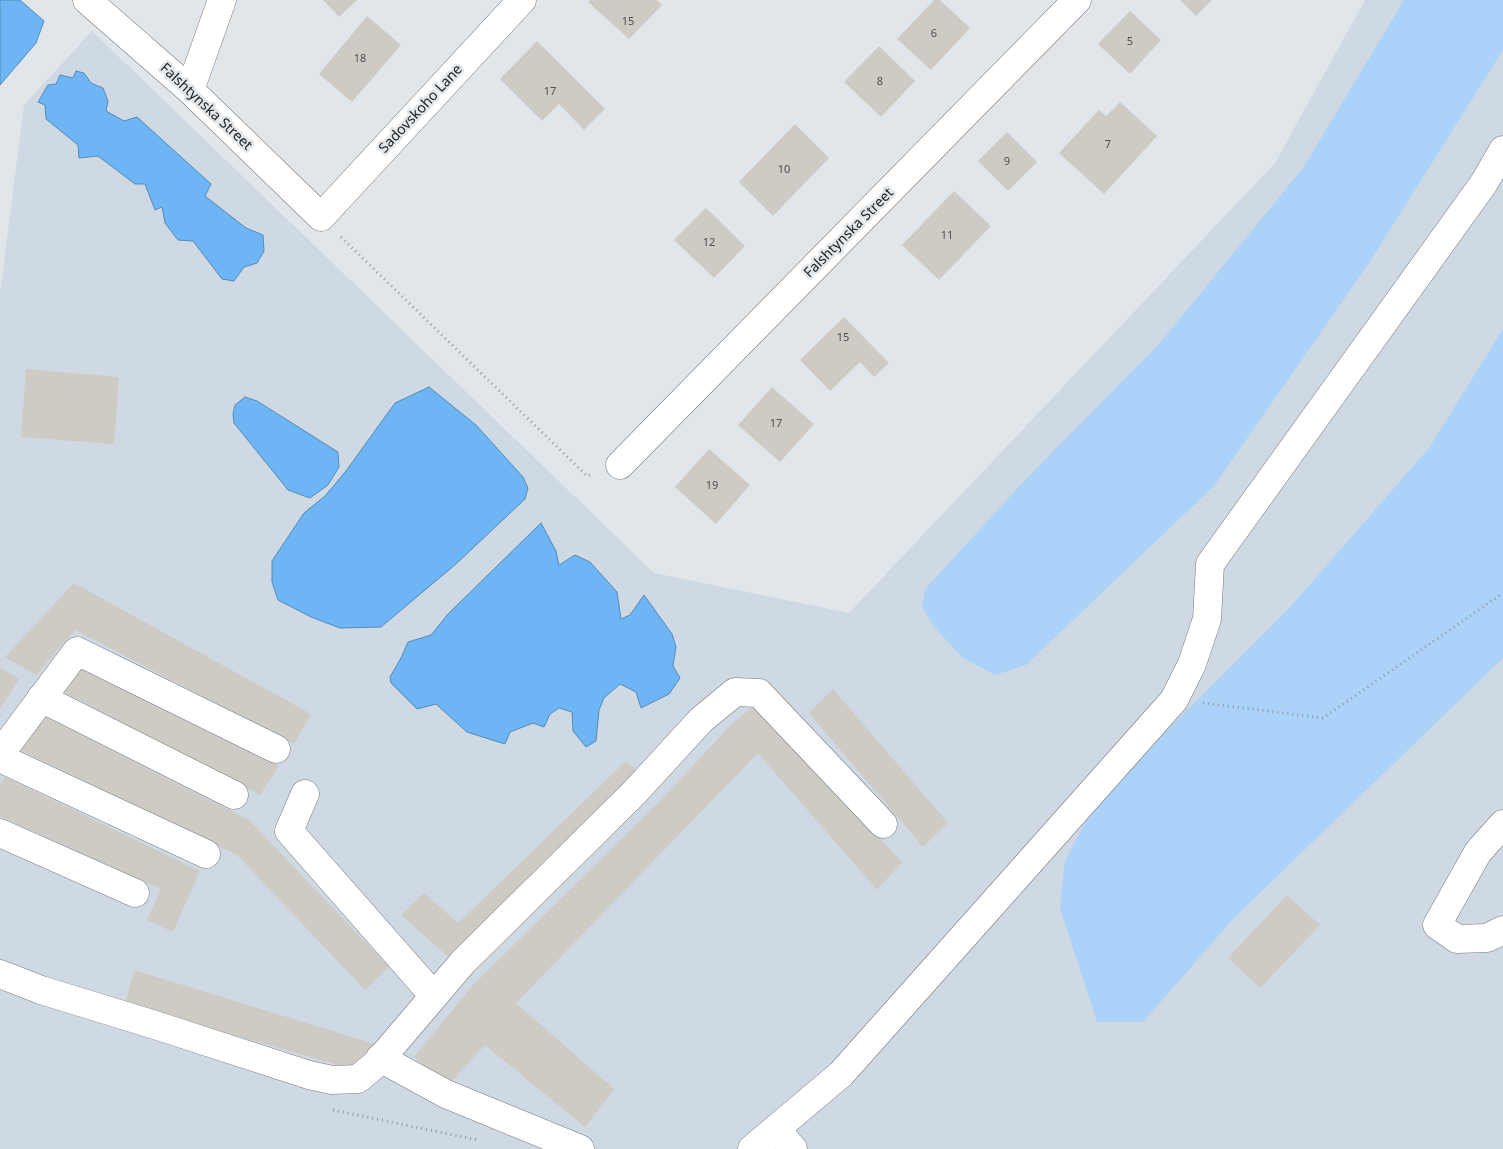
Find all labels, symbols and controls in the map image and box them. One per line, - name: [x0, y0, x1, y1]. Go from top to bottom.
- house number: 15: [622, 15, 634, 29]
- house number: 6: [931, 27, 937, 41]
- house number: 5: [1127, 35, 1133, 49]
- house number: 18: [354, 52, 366, 66]
- street label: Falshtynska Street: [156, 60, 256, 154]
- street label: Sadovskoho Lane: [376, 61, 466, 157]
- house number: 8: [877, 75, 883, 89]
- house number: 17: [544, 85, 556, 99]
- house number: 7: [1105, 138, 1111, 152]
- house number: 9: [1004, 155, 1010, 169]
- house number: 10: [778, 163, 790, 177]
- street label: Falshtynska Street: [801, 185, 897, 281]
- house number: 11: [941, 229, 953, 243]
- house number: 12: [703, 236, 715, 250]
- house number: 15: [837, 331, 849, 345]
- house number: 17: [770, 417, 782, 431]
- house number: 19: [706, 479, 718, 493]

